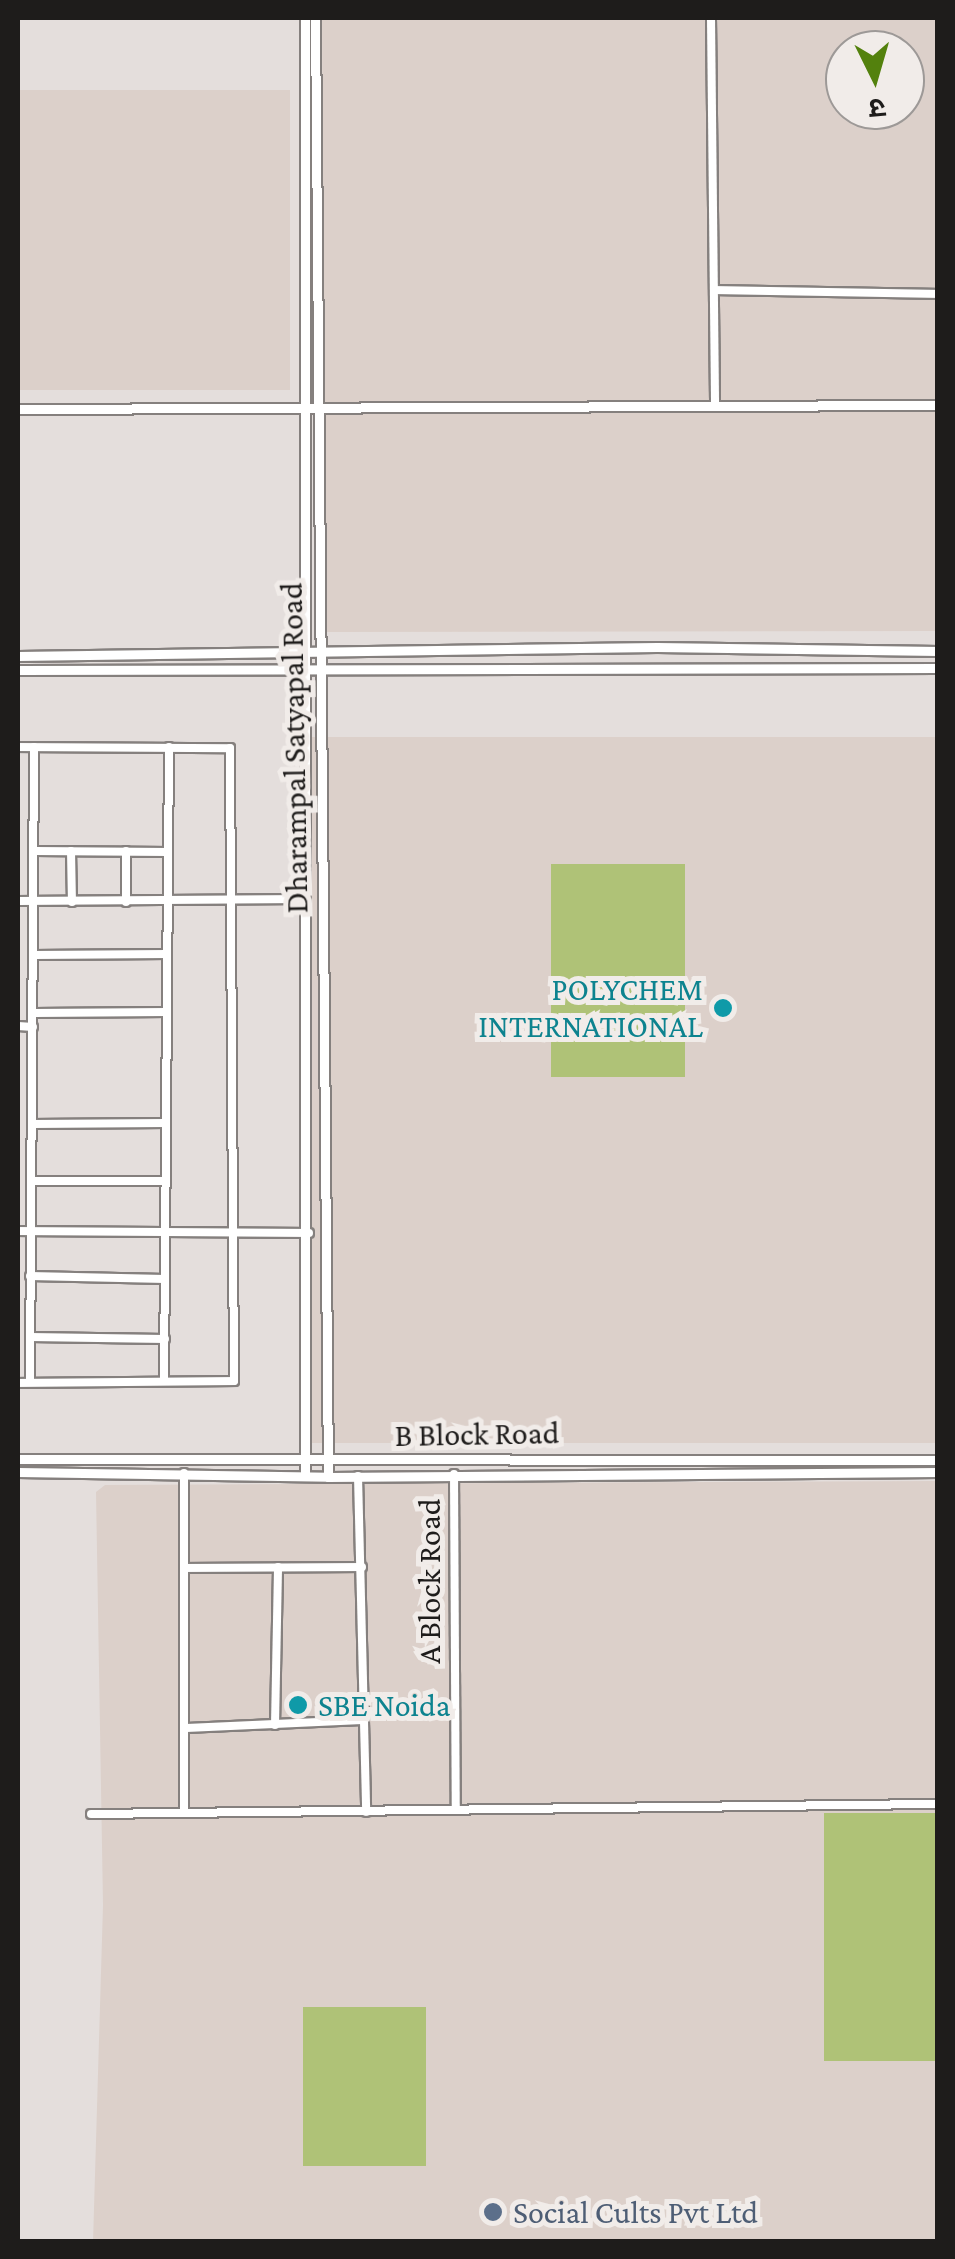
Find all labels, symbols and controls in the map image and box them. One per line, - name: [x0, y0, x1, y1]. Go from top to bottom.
- north arrow: [825, 30, 925, 130]
- text: उ: [868, 92, 887, 125]
- street label: Dharampal Satyapal Road: [272, 582, 316, 914]
- place label: POLYCHEM INTERNATIONAL: [478, 971, 703, 1046]
- marker: POLYCHEM INTERNATIONAL: [712, 997, 734, 1019]
- street label: B Block Road: [394, 1413, 560, 1455]
- street label: A Block Road: [410, 1498, 448, 1664]
- place label: SBE Noida: [318, 1686, 451, 1724]
- marker: SBE Noida: [287, 1694, 309, 1716]
- place label: Social Cults Pvt Ltd: [513, 2193, 758, 2231]
- marker: Social Cults Pvt Ltd: [482, 2201, 504, 2223]

